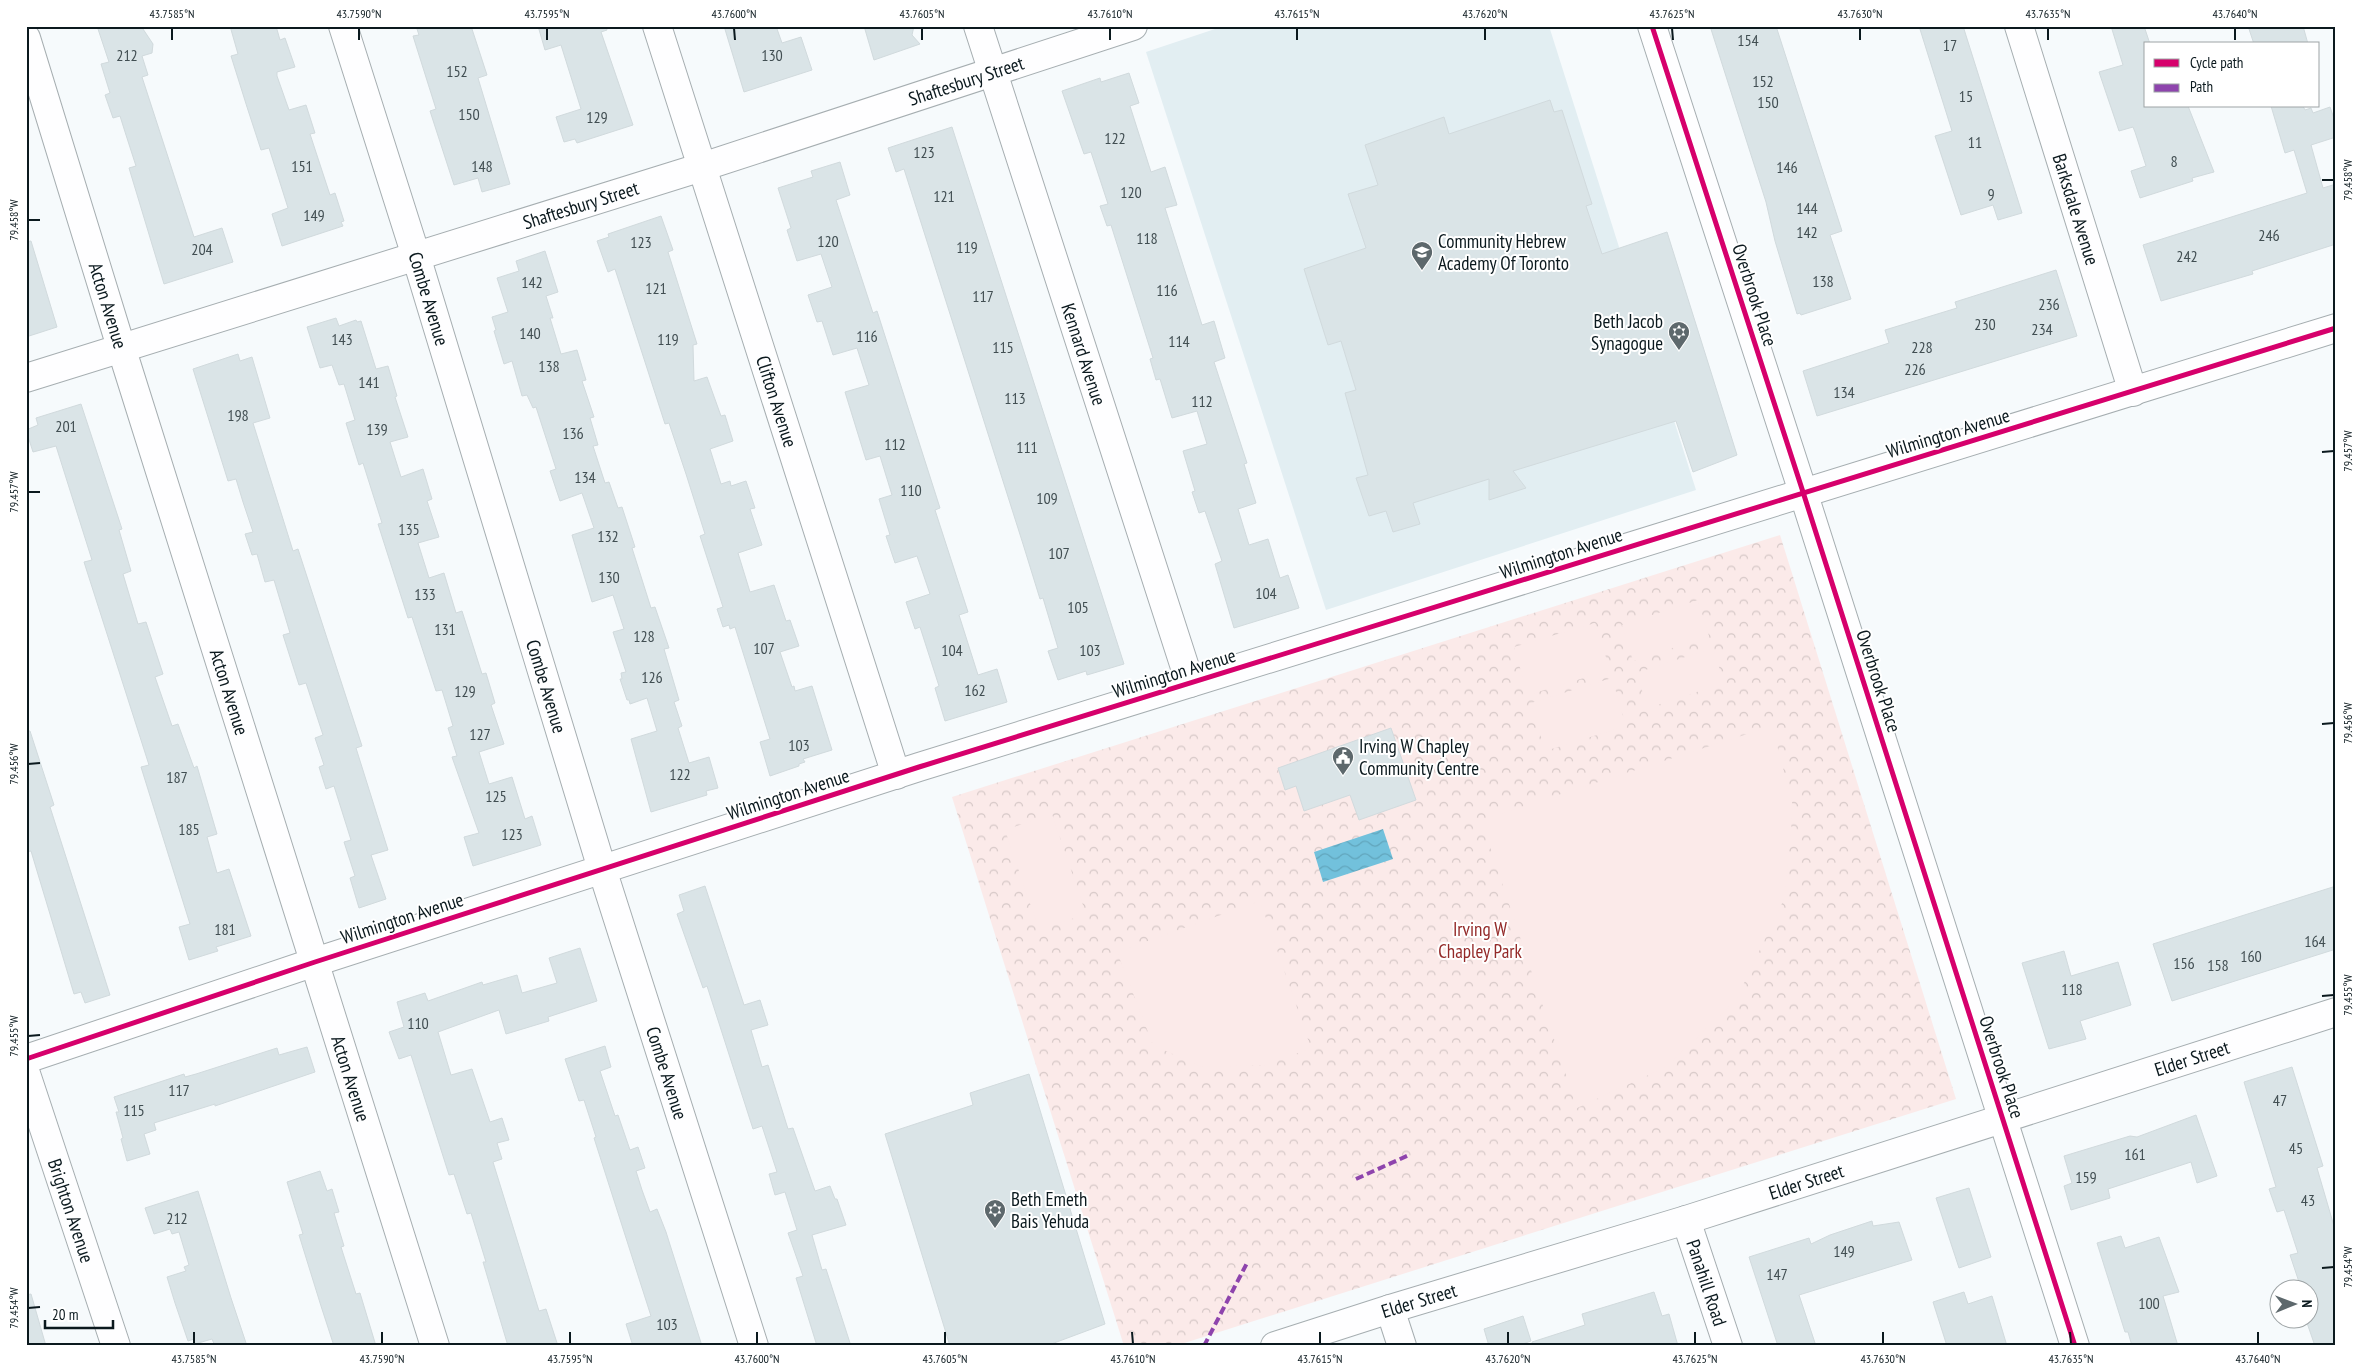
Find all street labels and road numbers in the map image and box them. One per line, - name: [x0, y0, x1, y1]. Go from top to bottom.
- street label: Shaftesbury Street: [905, 50, 1027, 111]
- street label: Barksdale Avenue: [2047, 151, 2105, 268]
- street label: Shaftesbury Street: [520, 175, 642, 234]
- street label: Overbrook Place: [1727, 241, 1783, 349]
- street label: Combe Avenue: [403, 249, 455, 349]
- street label: Acton Avenue: [84, 260, 133, 352]
- street label: Kennard Avenue: [1056, 300, 1112, 409]
- street label: Clifton Avenue: [751, 352, 803, 450]
- street label: Wilmington Avenue: [1883, 403, 2013, 463]
- street label: Wilmington Avenue: [1497, 522, 1625, 584]
- street label: Overbrook Place: [1851, 627, 1907, 735]
- street label: Combe Avenue: [521, 637, 572, 736]
- street label: Wilmington Avenue: [1109, 643, 1239, 703]
- street label: Acton Avenue: [205, 646, 254, 738]
- street label: Wilmington Avenue: [724, 763, 852, 825]
- street label: Wilmington Avenue: [338, 887, 466, 949]
- street label: Overbrook Place: [1974, 1013, 2030, 1121]
- street label: Combe Avenue: [641, 1023, 693, 1123]
- street label: Acton Avenue: [326, 1032, 376, 1125]
- street label: Elder Street: [2151, 1035, 2233, 1081]
- street label: Brighton Avenue: [43, 1156, 100, 1266]
- street label: Elder Street: [1766, 1158, 1847, 1205]
- street label: Panahill Road: [1681, 1236, 1732, 1329]
- street label: Elder Street: [1378, 1277, 1460, 1323]

